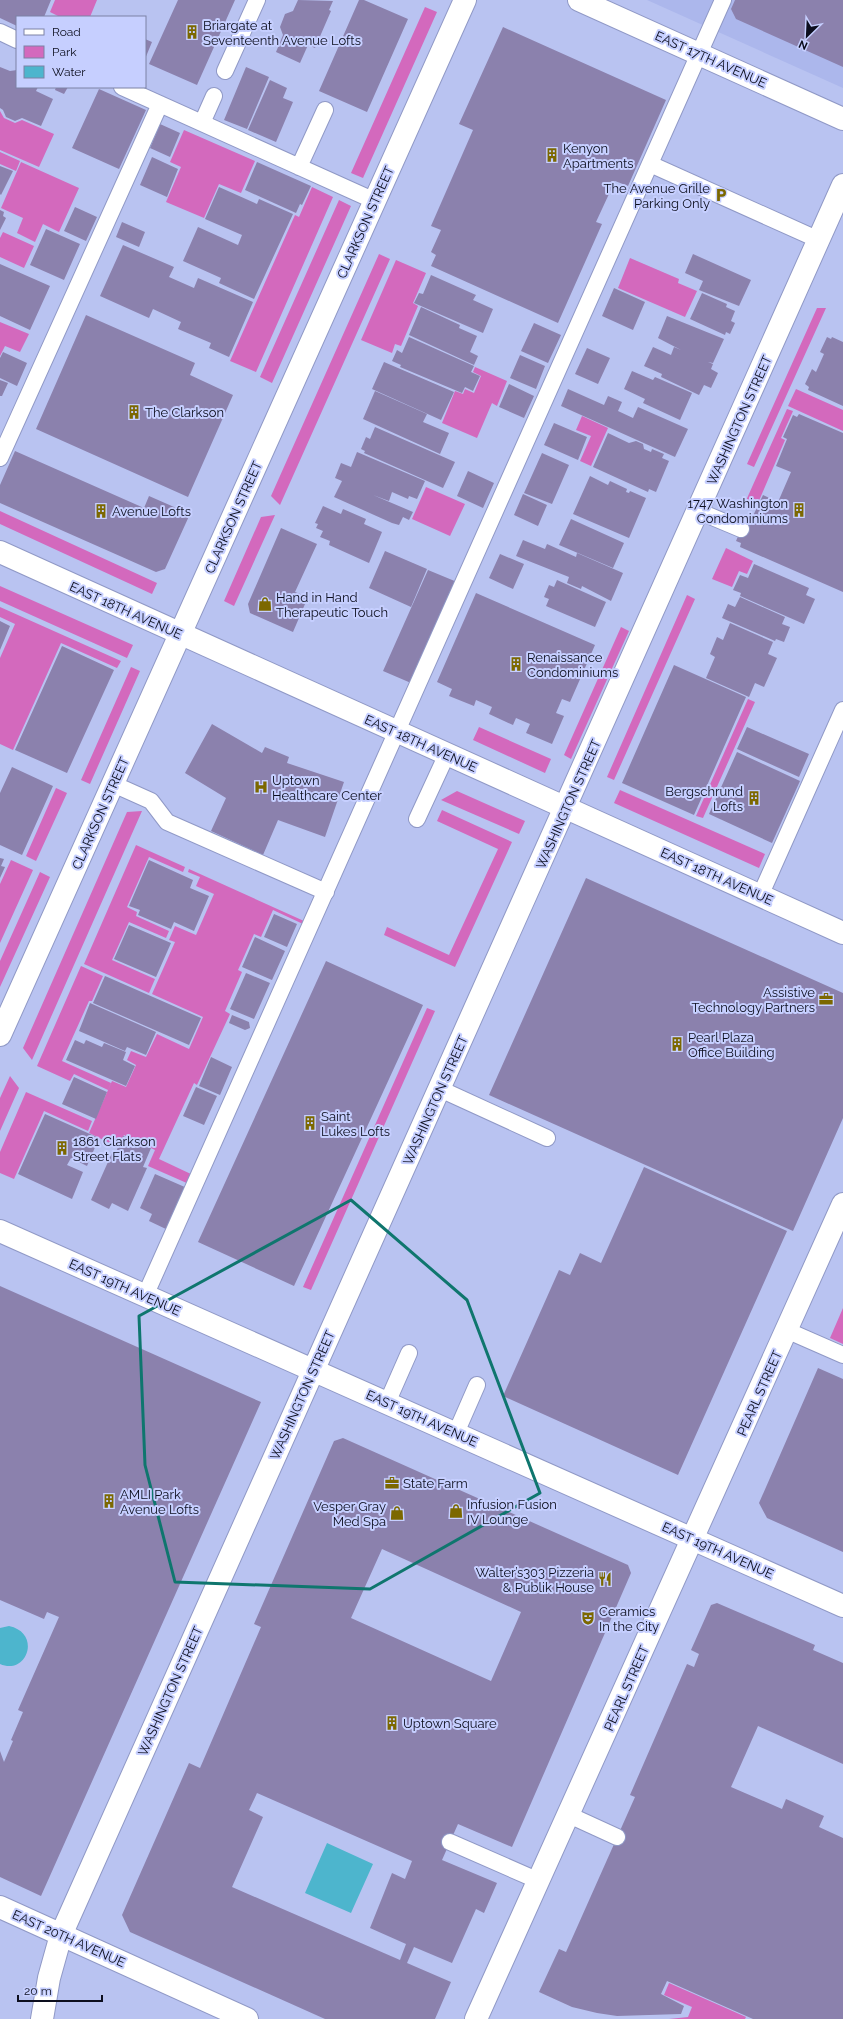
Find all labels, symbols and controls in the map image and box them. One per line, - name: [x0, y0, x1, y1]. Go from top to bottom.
- legend: [16, 16, 146, 88]
- north arrow: [787, 16, 827, 56]
- place label: Briargate at Seventeenth Avenue Lofts: [203, 18, 361, 48]
- building icon: Briargate at Seventeenth Avenue Lofts: [184, 24, 200, 40]
- text: Road: [52, 25, 81, 39]
- street label: EAST 17TH AVENUE: [653, 28, 769, 91]
- text: N: [797, 37, 810, 52]
- text: Park: [52, 45, 77, 59]
- text: Water: [52, 65, 86, 79]
- place label: Kenyon Apartments: [563, 141, 634, 171]
- building icon: Kenyon Apartments: [544, 147, 560, 163]
- street label: CLARKSON STREET: [334, 164, 397, 281]
- place label: The Avenue Grille Parking Only: [604, 181, 710, 211]
- parking icon: The Avenue Grille Parking Only: [713, 187, 729, 203]
- street label: WASHINGTON STREET: [704, 353, 775, 487]
- building icon: The Clarkson: [126, 404, 142, 420]
- place label: The Clarkson: [145, 405, 224, 420]
- street label: CLARKSON STREET: [202, 459, 265, 576]
- place label: 1747 Washington Condominiums: [688, 496, 788, 526]
- building icon: 1747 Washington Condominiums: [791, 502, 807, 518]
- building icon: Avenue Lofts: [93, 503, 109, 519]
- place label: Avenue Lofts: [112, 504, 191, 519]
- street label: EAST 18TH AVENUE: [67, 579, 184, 642]
- place label: Hand in Hand Therapeutic Touch: [276, 590, 388, 620]
- shop icon: Hand in Hand Therapeutic Touch: [257, 596, 273, 612]
- place label: Renaissance Condominiums: [527, 650, 618, 680]
- building icon: Renaissance Condominiums: [508, 656, 524, 672]
- street label: EAST 18TH AVENUE: [362, 712, 479, 775]
- street label: WASHINGTON STREET: [533, 737, 604, 871]
- street label: CLARKSON STREET: [69, 755, 132, 872]
- place label: Uptown Healthcare Center: [272, 773, 382, 803]
- hospital icon: Uptown Healthcare Center: [253, 779, 269, 795]
- place label: Bergschrund Lofts: [665, 784, 743, 814]
- building icon: Bergschrund Lofts: [746, 790, 762, 806]
- street label: EAST 18TH AVENUE: [658, 845, 775, 908]
- place label: Assistive Technology Partners: [691, 985, 815, 1015]
- office icon: Assistive Technology Partners: [818, 991, 834, 1007]
- place label: Pearl Plaza Office Building: [688, 1030, 775, 1060]
- street label: WASHINGTON STREET: [400, 1033, 471, 1167]
- building icon: Pearl Plaza Office Building: [669, 1036, 685, 1052]
- place label: Saint Lukes Lofts: [321, 1109, 390, 1139]
- building icon: Saint Lukes Lofts: [302, 1115, 318, 1131]
- place label: 1861 Clarkson Street Flats: [73, 1134, 156, 1164]
- building icon: 1861 Clarkson Street Flats: [54, 1140, 70, 1156]
- street label: EAST 19TH AVENUE: [67, 1256, 183, 1319]
- street label: WASHINGTON STREET: [267, 1328, 338, 1462]
- street label: PEARL STREET: [734, 1348, 785, 1438]
- street label: EAST 19TH AVENUE: [364, 1387, 480, 1450]
- office icon: State Farm: [384, 1475, 400, 1491]
- place label: State Farm: [403, 1476, 468, 1491]
- place label: AMLI Park Avenue Lofts: [120, 1487, 199, 1517]
- building icon: AMLI Park Avenue Lofts: [101, 1493, 117, 1509]
- place label: Infusion Fusion IV Lounge: [467, 1497, 557, 1527]
- place label: Vesper Gray Med Spa: [313, 1499, 386, 1529]
- shop icon: Infusion Fusion IV Lounge: [448, 1503, 464, 1519]
- shop icon: Vesper Gray Med Spa: [389, 1505, 405, 1521]
- street label: EAST 19TH AVENUE: [660, 1519, 776, 1582]
- place label: Walter’s303 Pizzeria & Publik House: [476, 1565, 594, 1595]
- restaurant icon: Walter’s303 Pizzeria & Publik House: [597, 1571, 613, 1587]
- place label: Ceramics In the City: [599, 1604, 659, 1634]
- theatre icon: Ceramics In the City: [580, 1610, 596, 1626]
- street label: WASHINGTON STREET: [135, 1624, 206, 1758]
- street label: PEARL STREET: [601, 1643, 652, 1733]
- building icon: Uptown Square: [384, 1715, 400, 1731]
- place label: Uptown Square: [403, 1716, 497, 1731]
- street label: EAST 20TH AVENUE: [10, 1907, 128, 1970]
- scale bar: [18, 1977, 102, 2003]
- text: 20 m: [24, 1984, 52, 1998]

